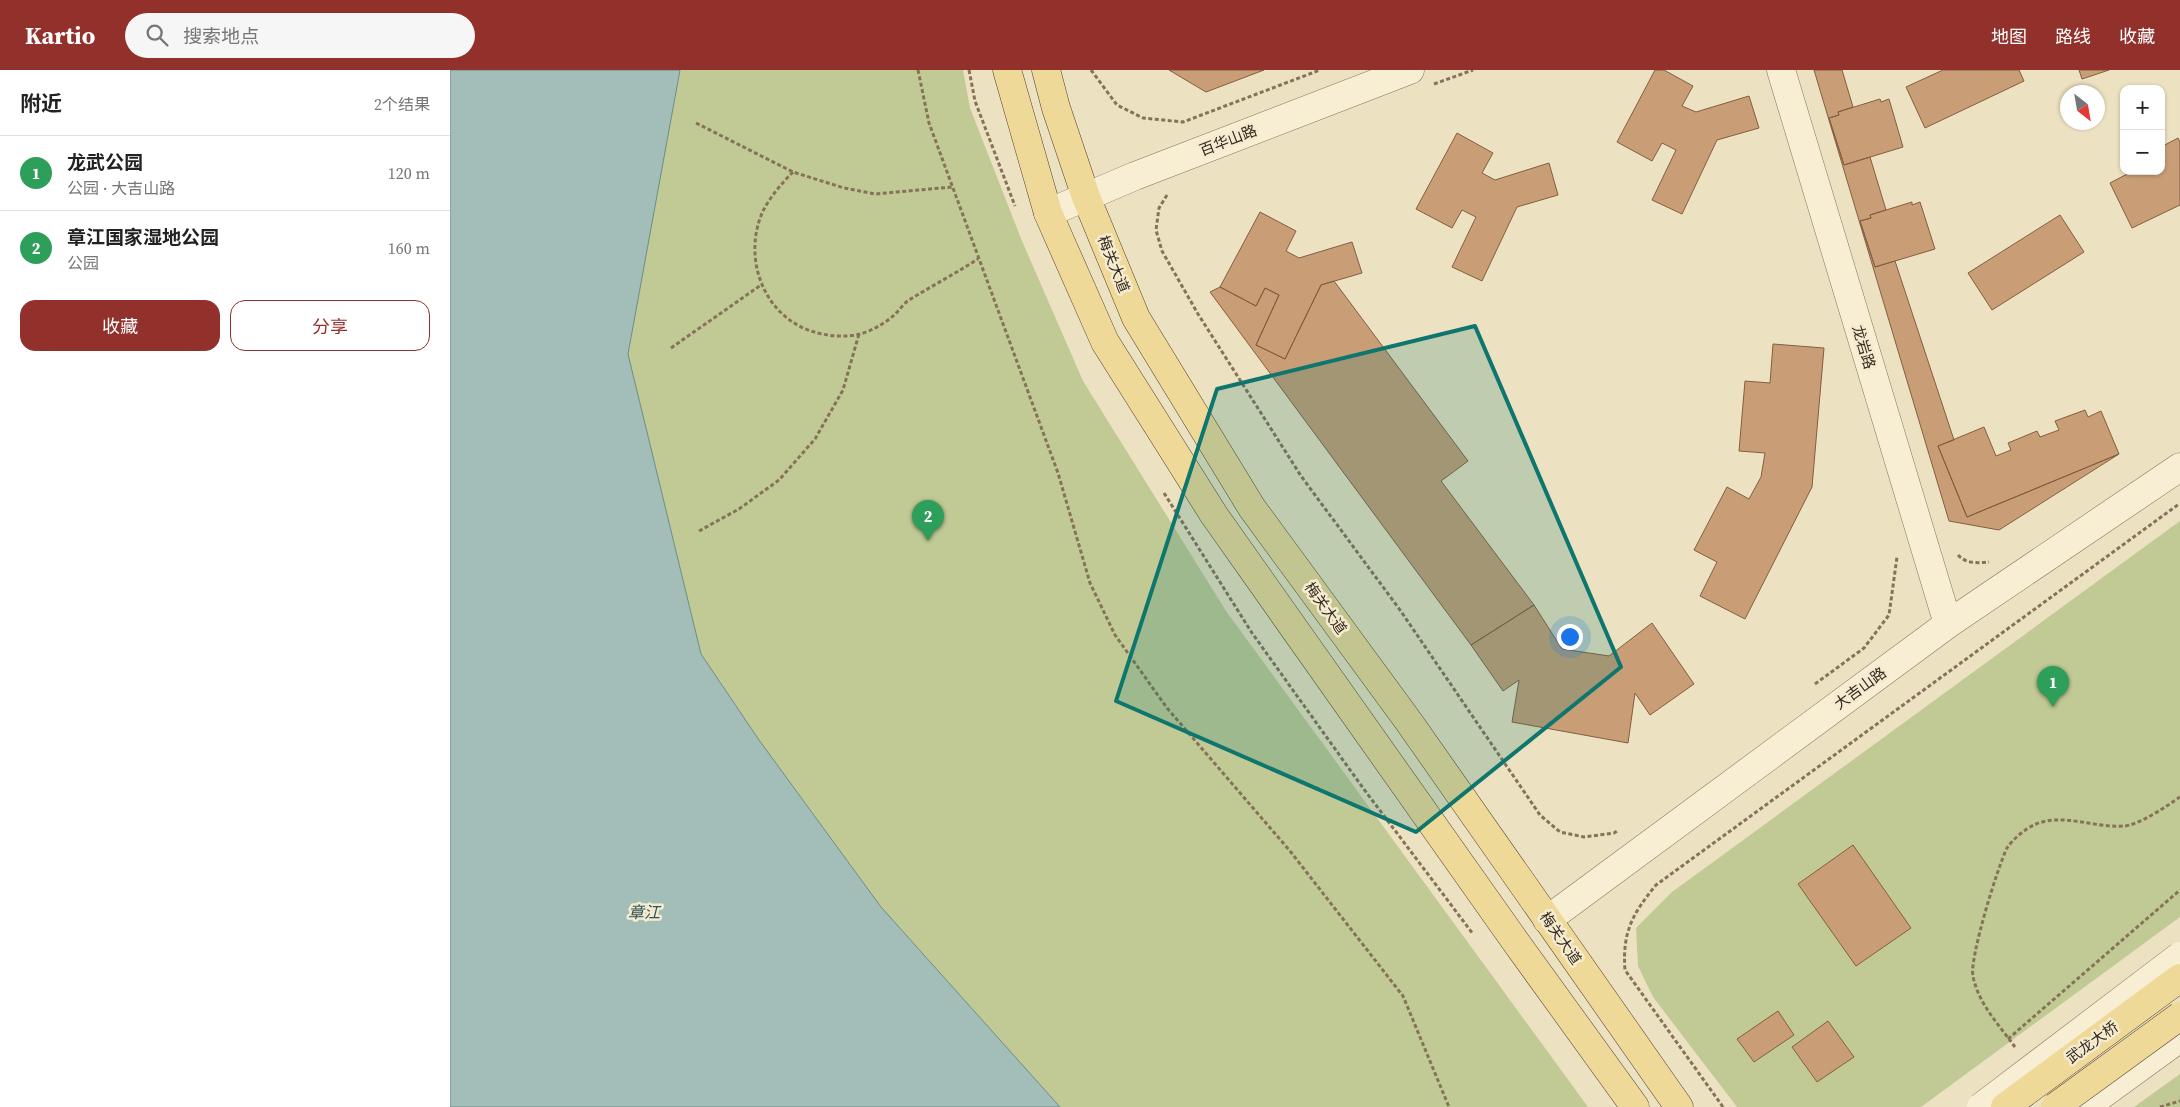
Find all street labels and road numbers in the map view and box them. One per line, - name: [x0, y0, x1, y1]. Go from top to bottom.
- street label: 百华山路: [1196, 119, 1260, 161]
- street label: 梅关大道: [1093, 232, 1135, 296]
- street label: 龙岩路: [1847, 322, 1881, 372]
- street label: 梅关大道: [1300, 578, 1352, 638]
- street label: 大吉山路: [1830, 662, 1890, 714]
- street label: 梅关大道: [1535, 907, 1587, 969]
- street label: 武龙大桥: [2062, 1016, 2122, 1068]

